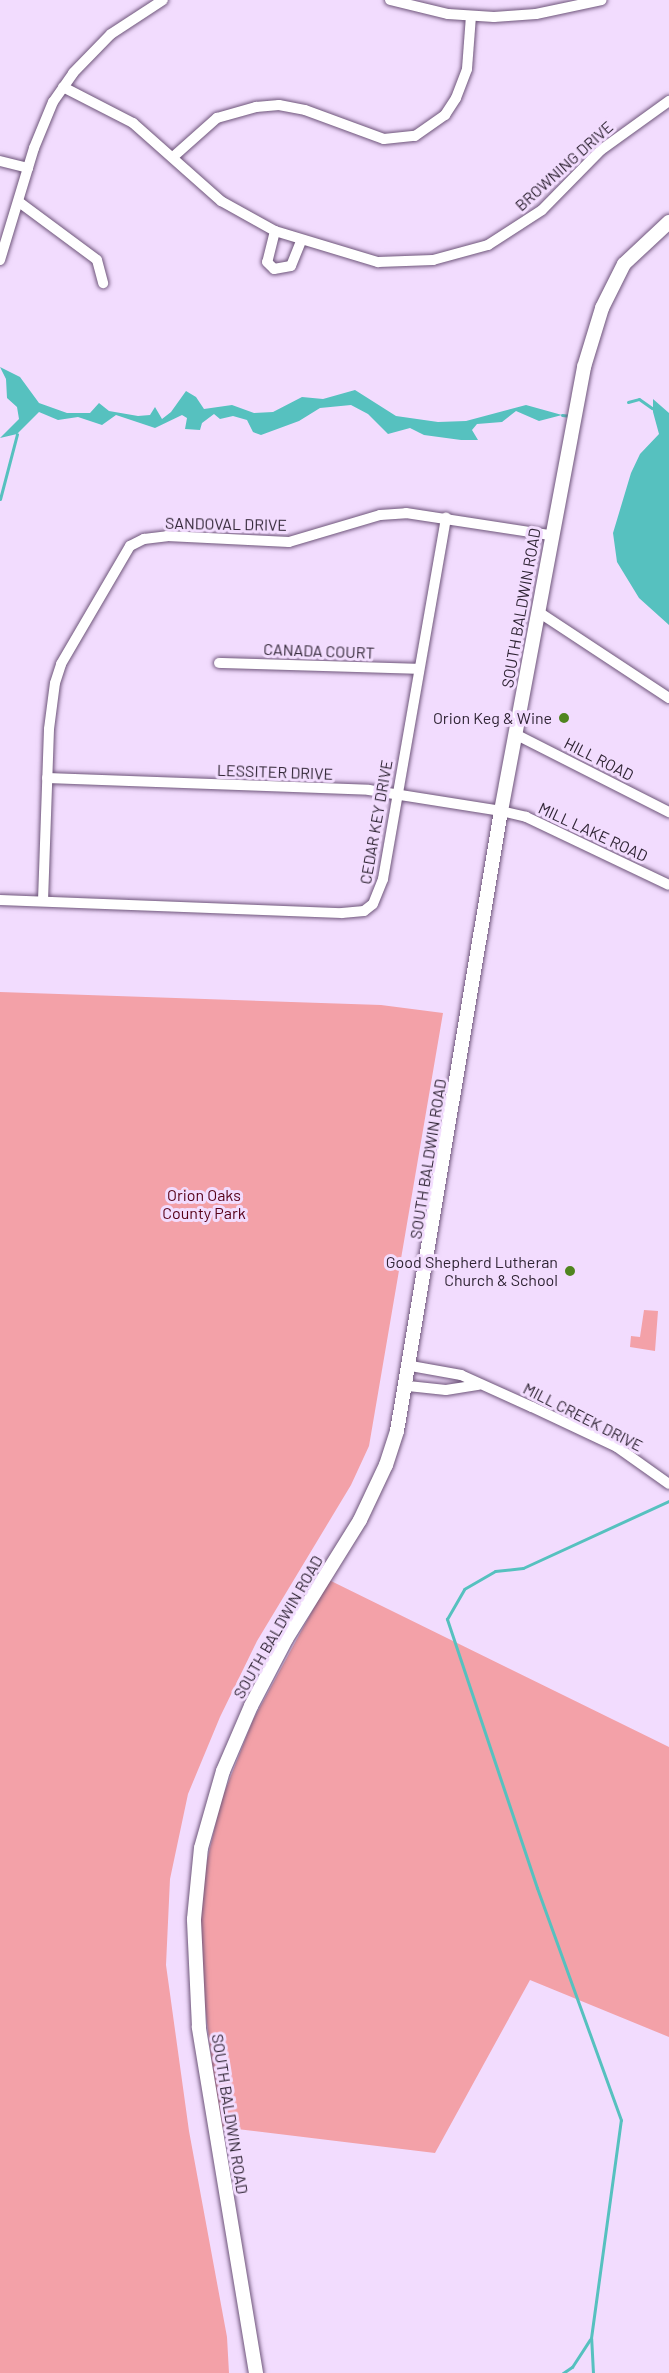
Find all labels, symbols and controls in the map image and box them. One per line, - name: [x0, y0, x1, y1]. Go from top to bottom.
- street label: BROWNING DRIVE: [511, 117, 617, 215]
- street label: SANDOVAL DRIVE: [165, 513, 287, 535]
- street label: SOUTH BALDWIN ROAD: [497, 527, 545, 689]
- street label: CANADA COURT: [263, 639, 375, 663]
- place label: Orion Keg & Wine: [433, 708, 552, 728]
- marker: Orion Keg & Wine: [557, 711, 571, 725]
- street label: HILL ROAD: [561, 733, 637, 785]
- street label: CEDAR KEY DRIVE: [356, 758, 396, 886]
- street label: LESSITER DRIVE: [217, 760, 333, 784]
- street label: MILL LAKE ROAD: [535, 798, 651, 866]
- street label: SOUTH BALDWIN ROAD: [406, 1078, 450, 1240]
- park label: Orion Oaks County Park: [162, 1185, 246, 1223]
- place label: Good Shepherd Lutheran Church & School: [386, 1252, 558, 1290]
- marker: Good Shepherd Lutheran Church & School: [563, 1264, 577, 1278]
- street label: MILL CREEK DRIVE: [520, 1379, 646, 1455]
- street label: SOUTH BALDWIN ROAD: [229, 1552, 327, 1702]
- street label: SOUTH BALDWIN ROAD: [208, 2033, 252, 2195]

